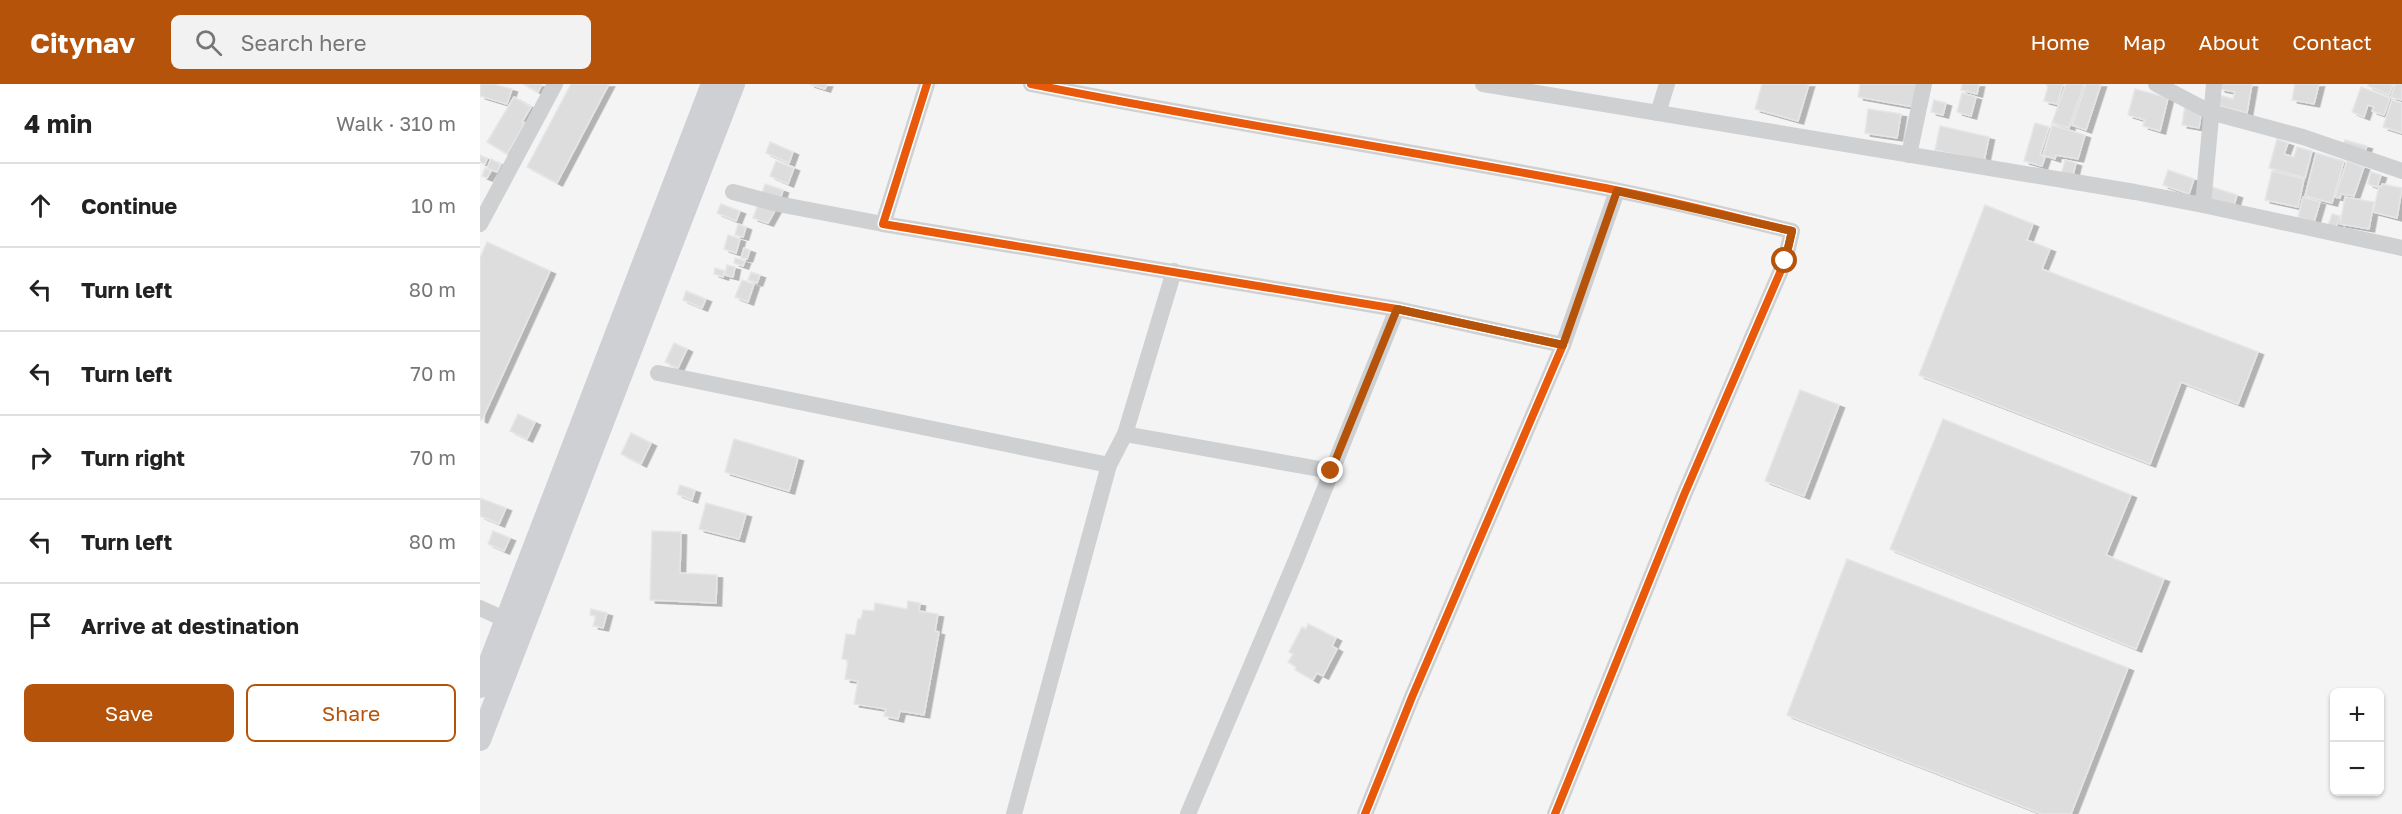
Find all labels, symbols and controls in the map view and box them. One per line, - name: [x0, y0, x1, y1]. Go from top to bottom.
- search box: [171, 15, 591, 69]
- text: Citynav: [30, 26, 135, 59]
- icon: search: [192, 26, 225, 59]
- text: Search here: [240, 29, 366, 56]
- text: Home: [2030, 29, 2090, 55]
- text: Map: [2123, 29, 2166, 55]
- text: About: [2199, 29, 2259, 55]
- text: Contact: [2292, 29, 2372, 55]
- text: 4 min: [24, 108, 92, 139]
- text: Walk · 310 m: [336, 111, 456, 135]
- icon: ahead: [24, 189, 57, 222]
- text: Continue: [81, 192, 177, 219]
- text: 10 m: [411, 193, 456, 217]
- route start: [1771, 247, 1797, 273]
- icon: left: [24, 273, 57, 306]
- text: Turn left: [81, 276, 172, 303]
- text: 80 m: [409, 277, 456, 301]
- icon: left: [24, 357, 57, 390]
- text: Turn left: [81, 360, 172, 387]
- text: 70 m: [410, 361, 456, 385]
- icon: right: [24, 441, 57, 474]
- text: Turn right: [81, 444, 185, 471]
- text: 70 m: [410, 445, 456, 469]
- route end: [1317, 457, 1343, 483]
- icon: left: [24, 525, 57, 558]
- text: Turn left: [81, 528, 172, 555]
- text: 80 m: [409, 529, 456, 553]
- icon: arrive: [24, 609, 57, 642]
- text: Arrive at destination: [81, 612, 299, 639]
- button: Save: [24, 684, 234, 742]
- button: Share: [246, 684, 456, 742]
- map controls: [2330, 688, 2384, 796]
- button: +: [2330, 688, 2384, 742]
- button: −: [2330, 742, 2384, 796]

